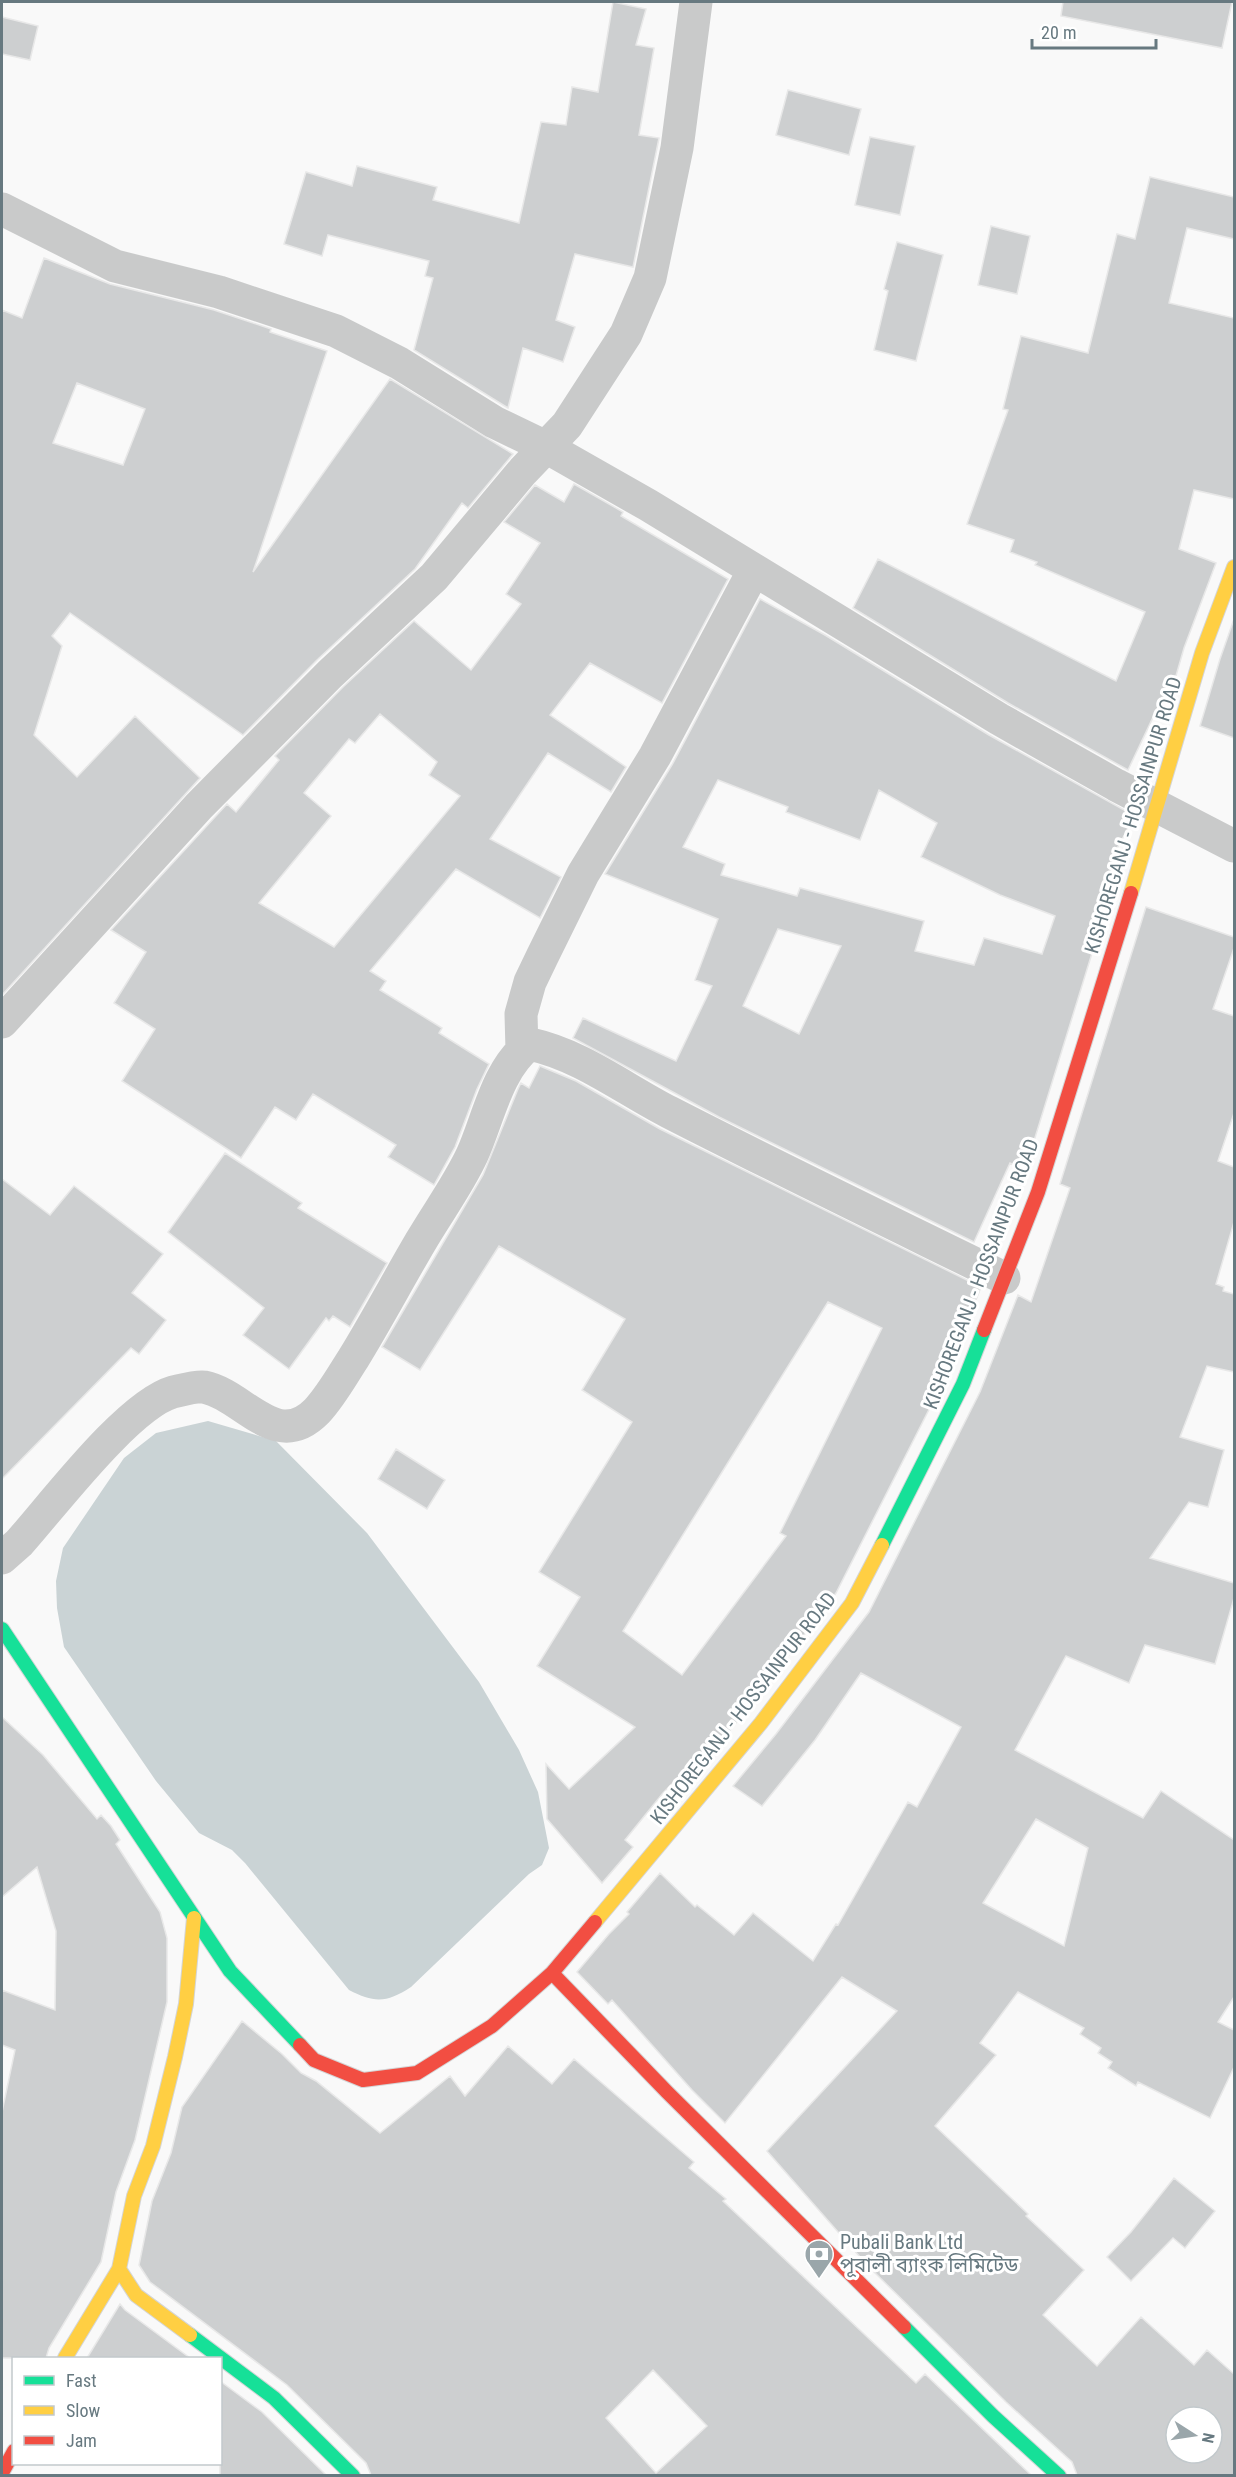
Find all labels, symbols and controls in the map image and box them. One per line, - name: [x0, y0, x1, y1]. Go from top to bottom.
- scale bar: [1032, 12, 1156, 50]
- text: 20 m: [1041, 22, 1076, 43]
- street label: KISHOREGANJ - HOSSAINPUR ROAD: [1079, 674, 1187, 956]
- street label: KISHOREGANJ - HOSSAINPUR ROAD: [918, 1135, 1044, 1413]
- street label: KISHOREGANJ - HOSSAINPUR ROAD: [645, 1587, 841, 1829]
- place label: Pubali Bank Ltd পূবালী ব্যাংক লিমিটেড: [840, 2230, 1019, 2278]
- bank icon: Pubali Bank Ltd পূবালী ব্যাংক লিমিটেড: [803, 2238, 835, 2280]
- legend: [12, 2357, 222, 2465]
- text: Fast: [66, 2370, 97, 2391]
- text: Slow: [66, 2400, 101, 2421]
- north arrow: [1164, 2405, 1224, 2465]
- text: Jam: [66, 2430, 97, 2451]
- text: N: [1198, 2431, 1218, 2445]

